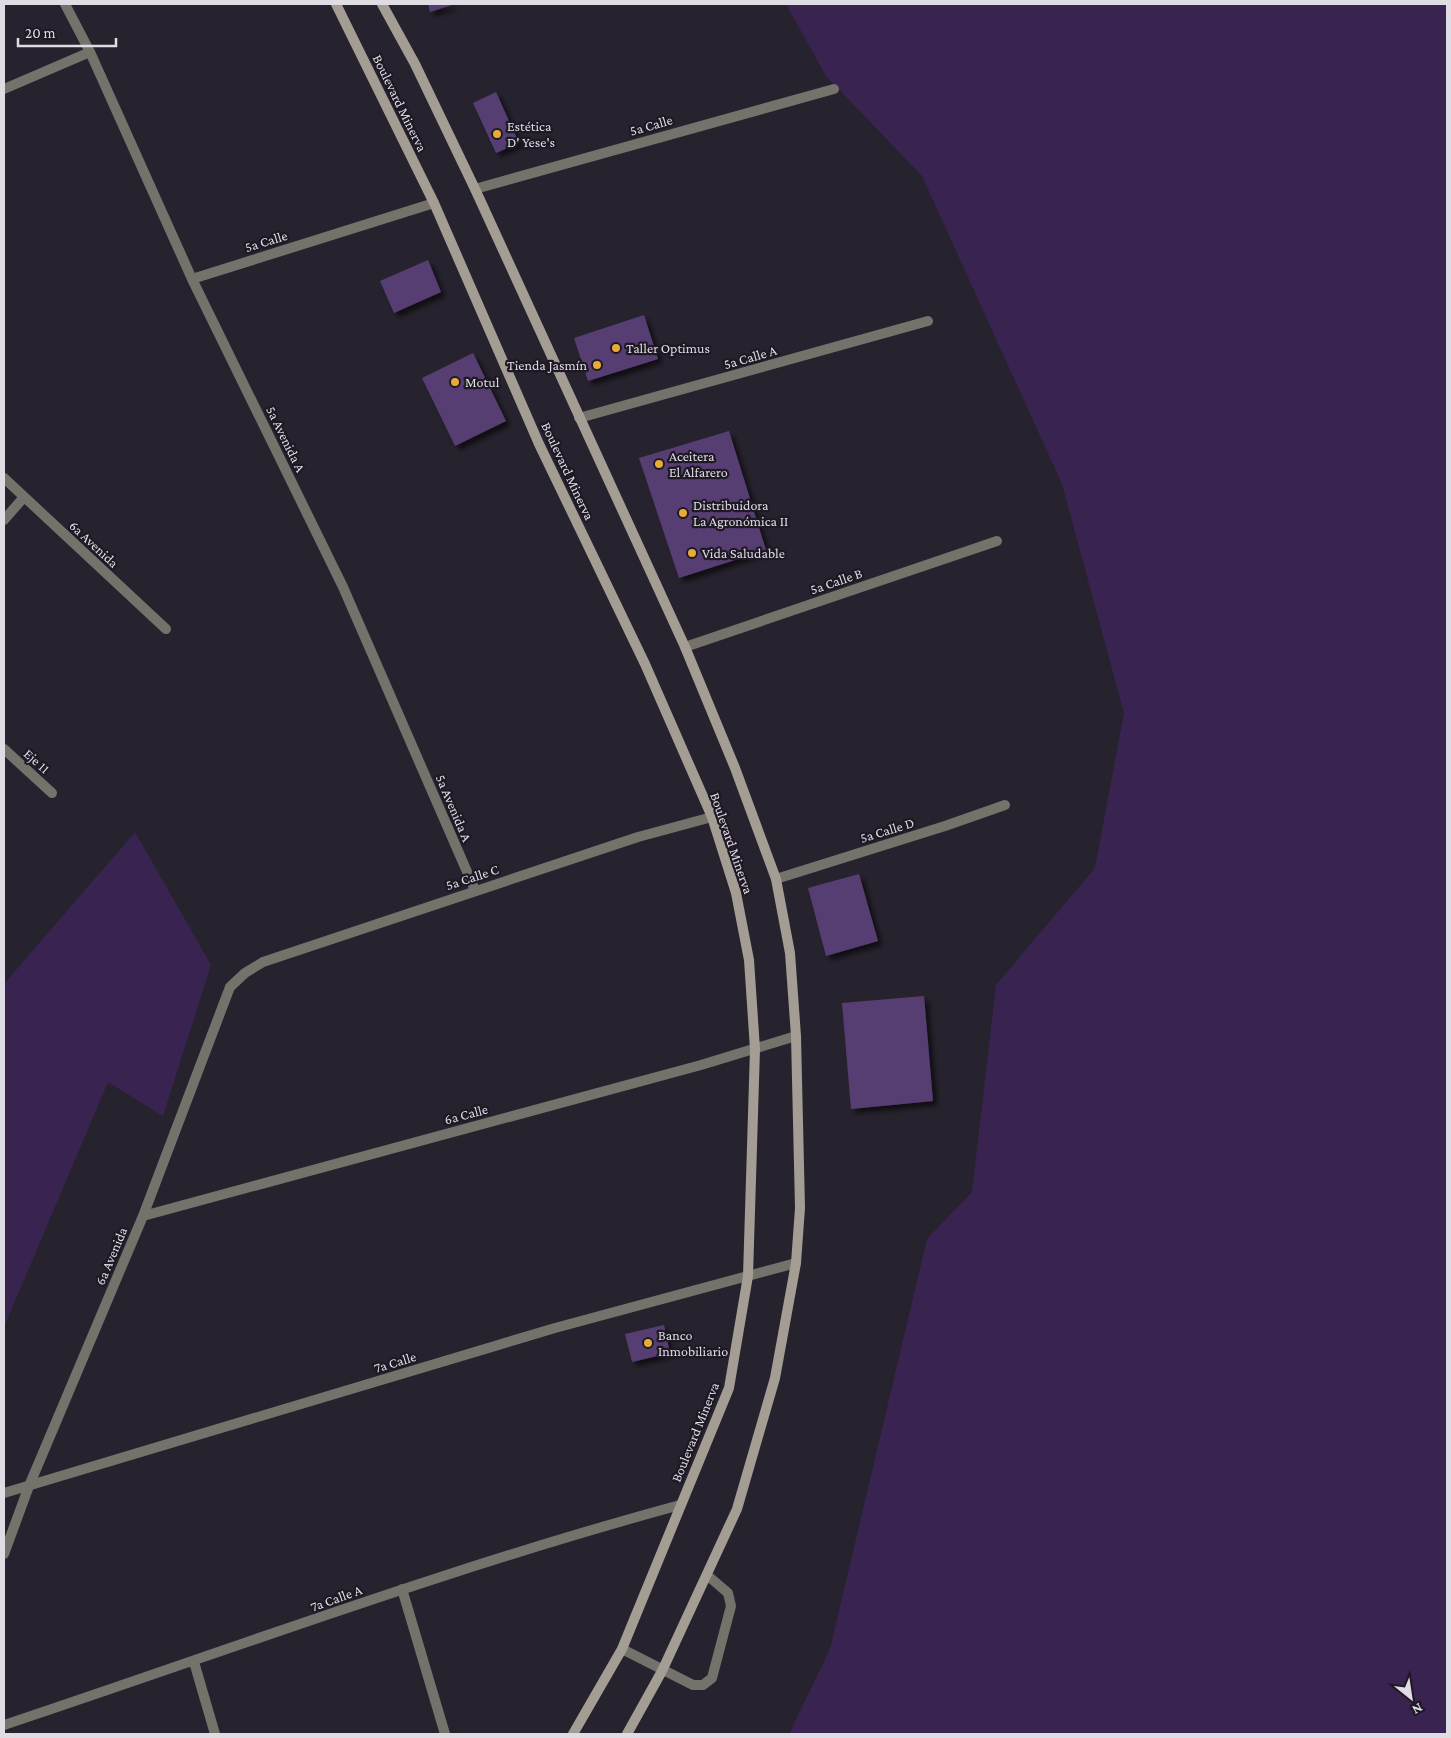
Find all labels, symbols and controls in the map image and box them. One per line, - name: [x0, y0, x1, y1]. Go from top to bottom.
- scale bar: [18, 15, 115, 47]
- text: 20 m: [25, 25, 56, 41]
- street label: Boulevard Minerva: [370, 52, 431, 155]
- street label: 5a Calle: [628, 111, 674, 139]
- place label: Estética D' Yese's: [507, 118, 555, 150]
- marker: Estética D' Yese's: [491, 128, 503, 140]
- street label: 5a Calle: [243, 227, 289, 255]
- place label: Taller Optimus: [626, 340, 710, 356]
- marker: Taller Optimus: [610, 342, 622, 354]
- street label: 5a Calle A: [722, 342, 778, 372]
- place label: Tienda Jasmín: [507, 357, 587, 373]
- marker: Tienda Jasmín: [591, 359, 603, 371]
- place label: Motul: [465, 374, 500, 390]
- marker: Motul: [449, 376, 461, 388]
- street label: 5a Avenida A: [263, 403, 309, 475]
- street label: Boulevard Minerva: [538, 420, 598, 523]
- place label: Aceitera El Alfarero: [669, 448, 728, 480]
- marker: Aceitera El Alfarero: [653, 458, 665, 470]
- place label: Distribuidora La Agronómica II: [693, 497, 788, 529]
- marker: Distribuidora La Agronómica II: [677, 507, 689, 519]
- street label: 6a Avenida: [66, 517, 122, 571]
- place label: Vida Saludable: [702, 545, 785, 561]
- marker: Vida Saludable: [686, 547, 698, 559]
- street label: 5a Calle B: [808, 565, 865, 597]
- street label: Eje 11: [20, 745, 53, 778]
- street label: 5a Avenida A: [433, 772, 475, 844]
- street label: Boulevard Minerva: [707, 790, 757, 896]
- street label: 5a Calle D: [858, 814, 916, 846]
- street label: 5a Calle C: [443, 861, 501, 893]
- street label: 6a Calle: [442, 1101, 490, 1127]
- street label: 6a Avenida: [92, 1224, 131, 1287]
- place label: Banco Inmobiliario: [658, 1327, 728, 1359]
- marker: Banco Inmobiliario: [642, 1337, 654, 1349]
- street label: 7a Calle: [372, 1348, 418, 1376]
- street label: Boulevard Minerva: [668, 1379, 722, 1484]
- street label: 7a Calle A: [308, 1581, 364, 1615]
- north arrow: [1386, 1673, 1436, 1723]
- text: N: [1409, 1700, 1426, 1719]

